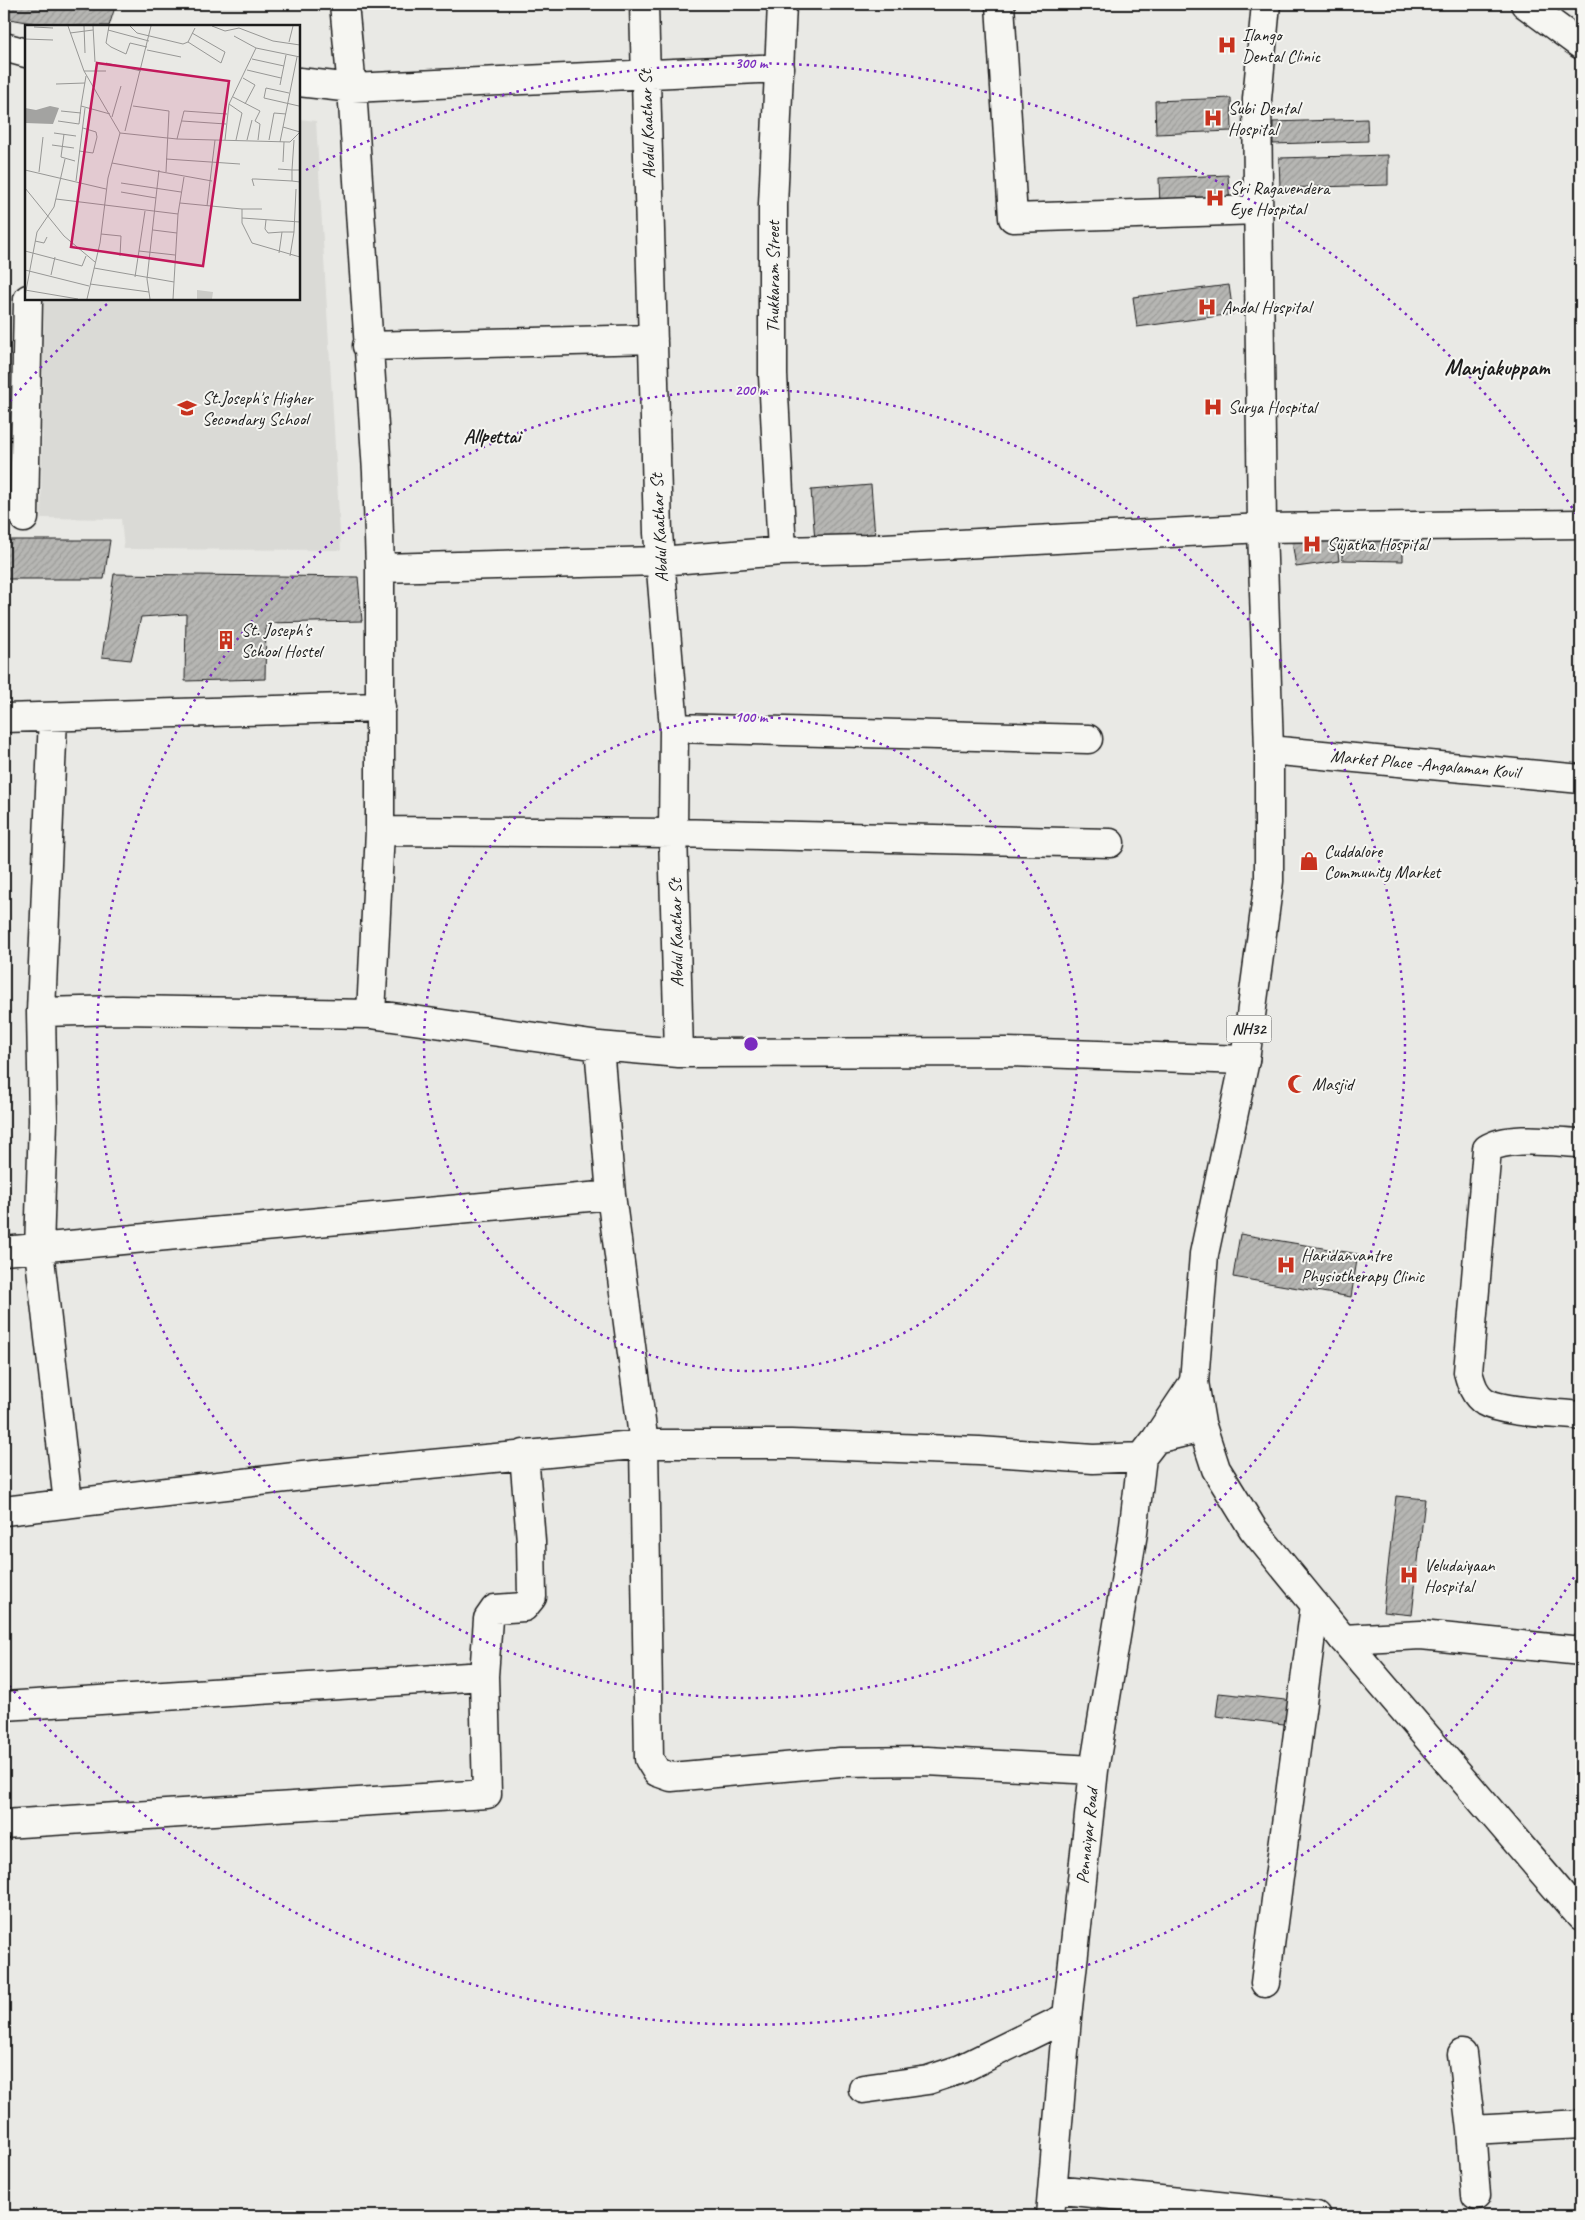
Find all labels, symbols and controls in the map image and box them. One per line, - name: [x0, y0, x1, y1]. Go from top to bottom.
- place label: Ilango Dental Clinic: [1242, 24, 1322, 67]
- inset map: [25, 25, 300, 300]
- hospital icon: Ilango Dental Clinic: [1216, 34, 1238, 56]
- text: 300 m: [735, 54, 769, 73]
- street label: Abdul Kaathar St: [634, 67, 660, 179]
- place label: Subi Dental Hospital: [1228, 97, 1303, 140]
- hospital icon: Subi Dental Hospital: [1202, 107, 1224, 129]
- place label: Sri Ragavendera Eye Hospital: [1230, 177, 1331, 220]
- hospital icon: Sri Ragavendera Eye Hospital: [1204, 187, 1226, 209]
- street label: Thukkaram Street: [762, 219, 784, 333]
- hospital icon: Andal Hospital: [1196, 296, 1218, 318]
- place label: Andal Hospital: [1222, 296, 1314, 318]
- district label: Manjakuppam: [1445, 354, 1551, 382]
- text: 200 m: [735, 381, 769, 400]
- place label: St.Joseph's Higher Secondary School: [202, 387, 315, 430]
- hospital icon: Surya Hospital: [1202, 396, 1224, 418]
- place label: Surya Hospital: [1228, 396, 1319, 418]
- school or university icon: St.Joseph's Higher Secondary School: [176, 397, 198, 419]
- district label: Allpettai: [464, 424, 524, 449]
- street label: Abdul Kaathar St: [645, 471, 673, 583]
- hospital icon: Sujatha Hospital: [1301, 533, 1323, 555]
- place label: Sujatha Hospital: [1327, 533, 1431, 555]
- place label: St. Joseph's School Hostel: [241, 619, 324, 662]
- building icon: St. Joseph's School Hostel: [215, 629, 237, 651]
- text: 100 m: [735, 708, 769, 727]
- street label: Market Place -Angalaman Kovil: [1330, 745, 1523, 783]
- place label: Cuddalore Community Market: [1324, 840, 1442, 883]
- shop icon: Cuddalore Community Market: [1298, 850, 1320, 872]
- street label: Abdul Kaathar St: [664, 876, 688, 988]
- road number: NH32: [1226, 1016, 1272, 1042]
- centre of rings: [742, 1035, 760, 1053]
- mosque icon: Masjid: [1286, 1073, 1308, 1095]
- place label: Masjid: [1312, 1073, 1356, 1095]
- place label: Haridanvantre Physiotherapy Clinic: [1301, 1244, 1425, 1287]
- hospital icon: Haridanvantre Physiotherapy Clinic: [1275, 1254, 1297, 1276]
- place label: Veludaiyaan Hospital: [1424, 1554, 1496, 1597]
- hospital icon: Veludaiyaan Hospital: [1398, 1564, 1420, 1586]
- street label: Pennaiyar Road: [1071, 1784, 1103, 1885]

